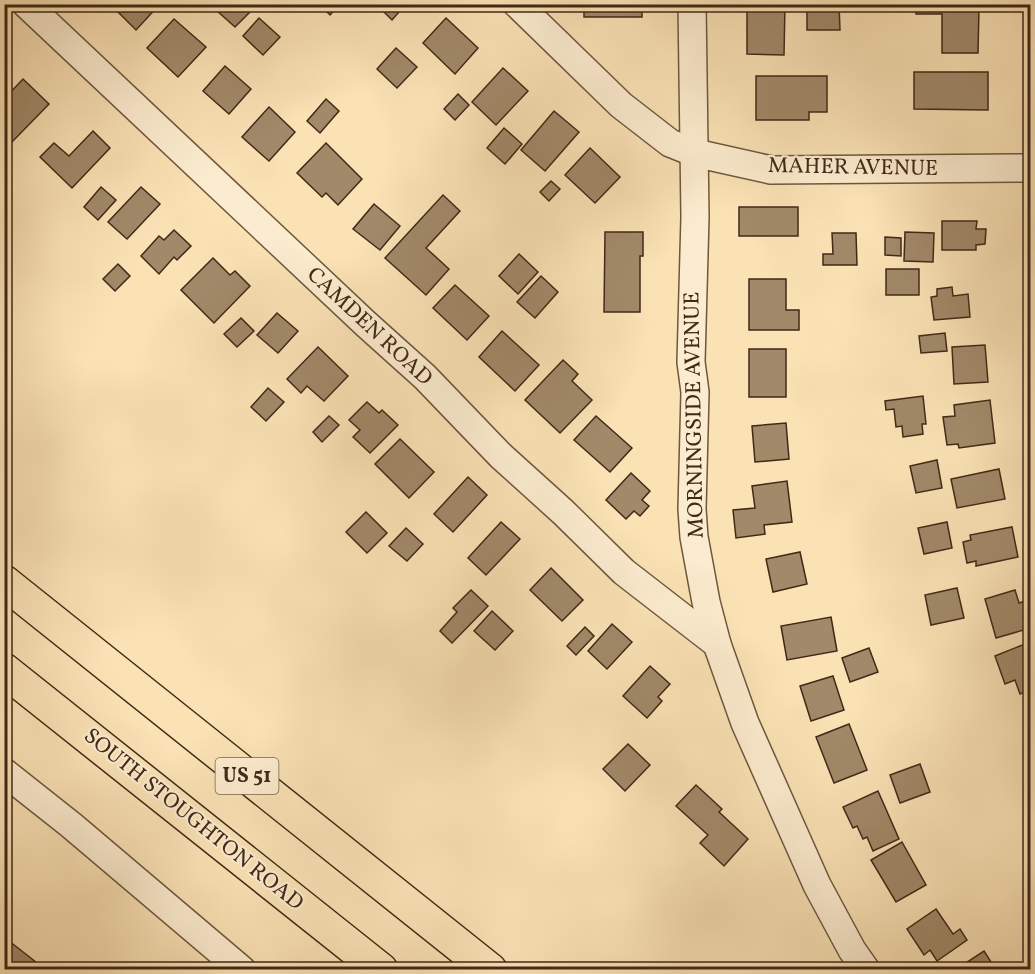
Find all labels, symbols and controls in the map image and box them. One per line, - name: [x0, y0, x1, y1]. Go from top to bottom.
- street label: MAHER AVENUE: [768, 151, 938, 185]
- street label: CAMDEN ROAD: [299, 260, 439, 394]
- street label: MORNINGSIDE AVENUE: [677, 291, 713, 539]
- street label: SOUTH STOUGHTON ROAD: [76, 721, 310, 919]
- road number: US 51: [216, 758, 278, 794]

